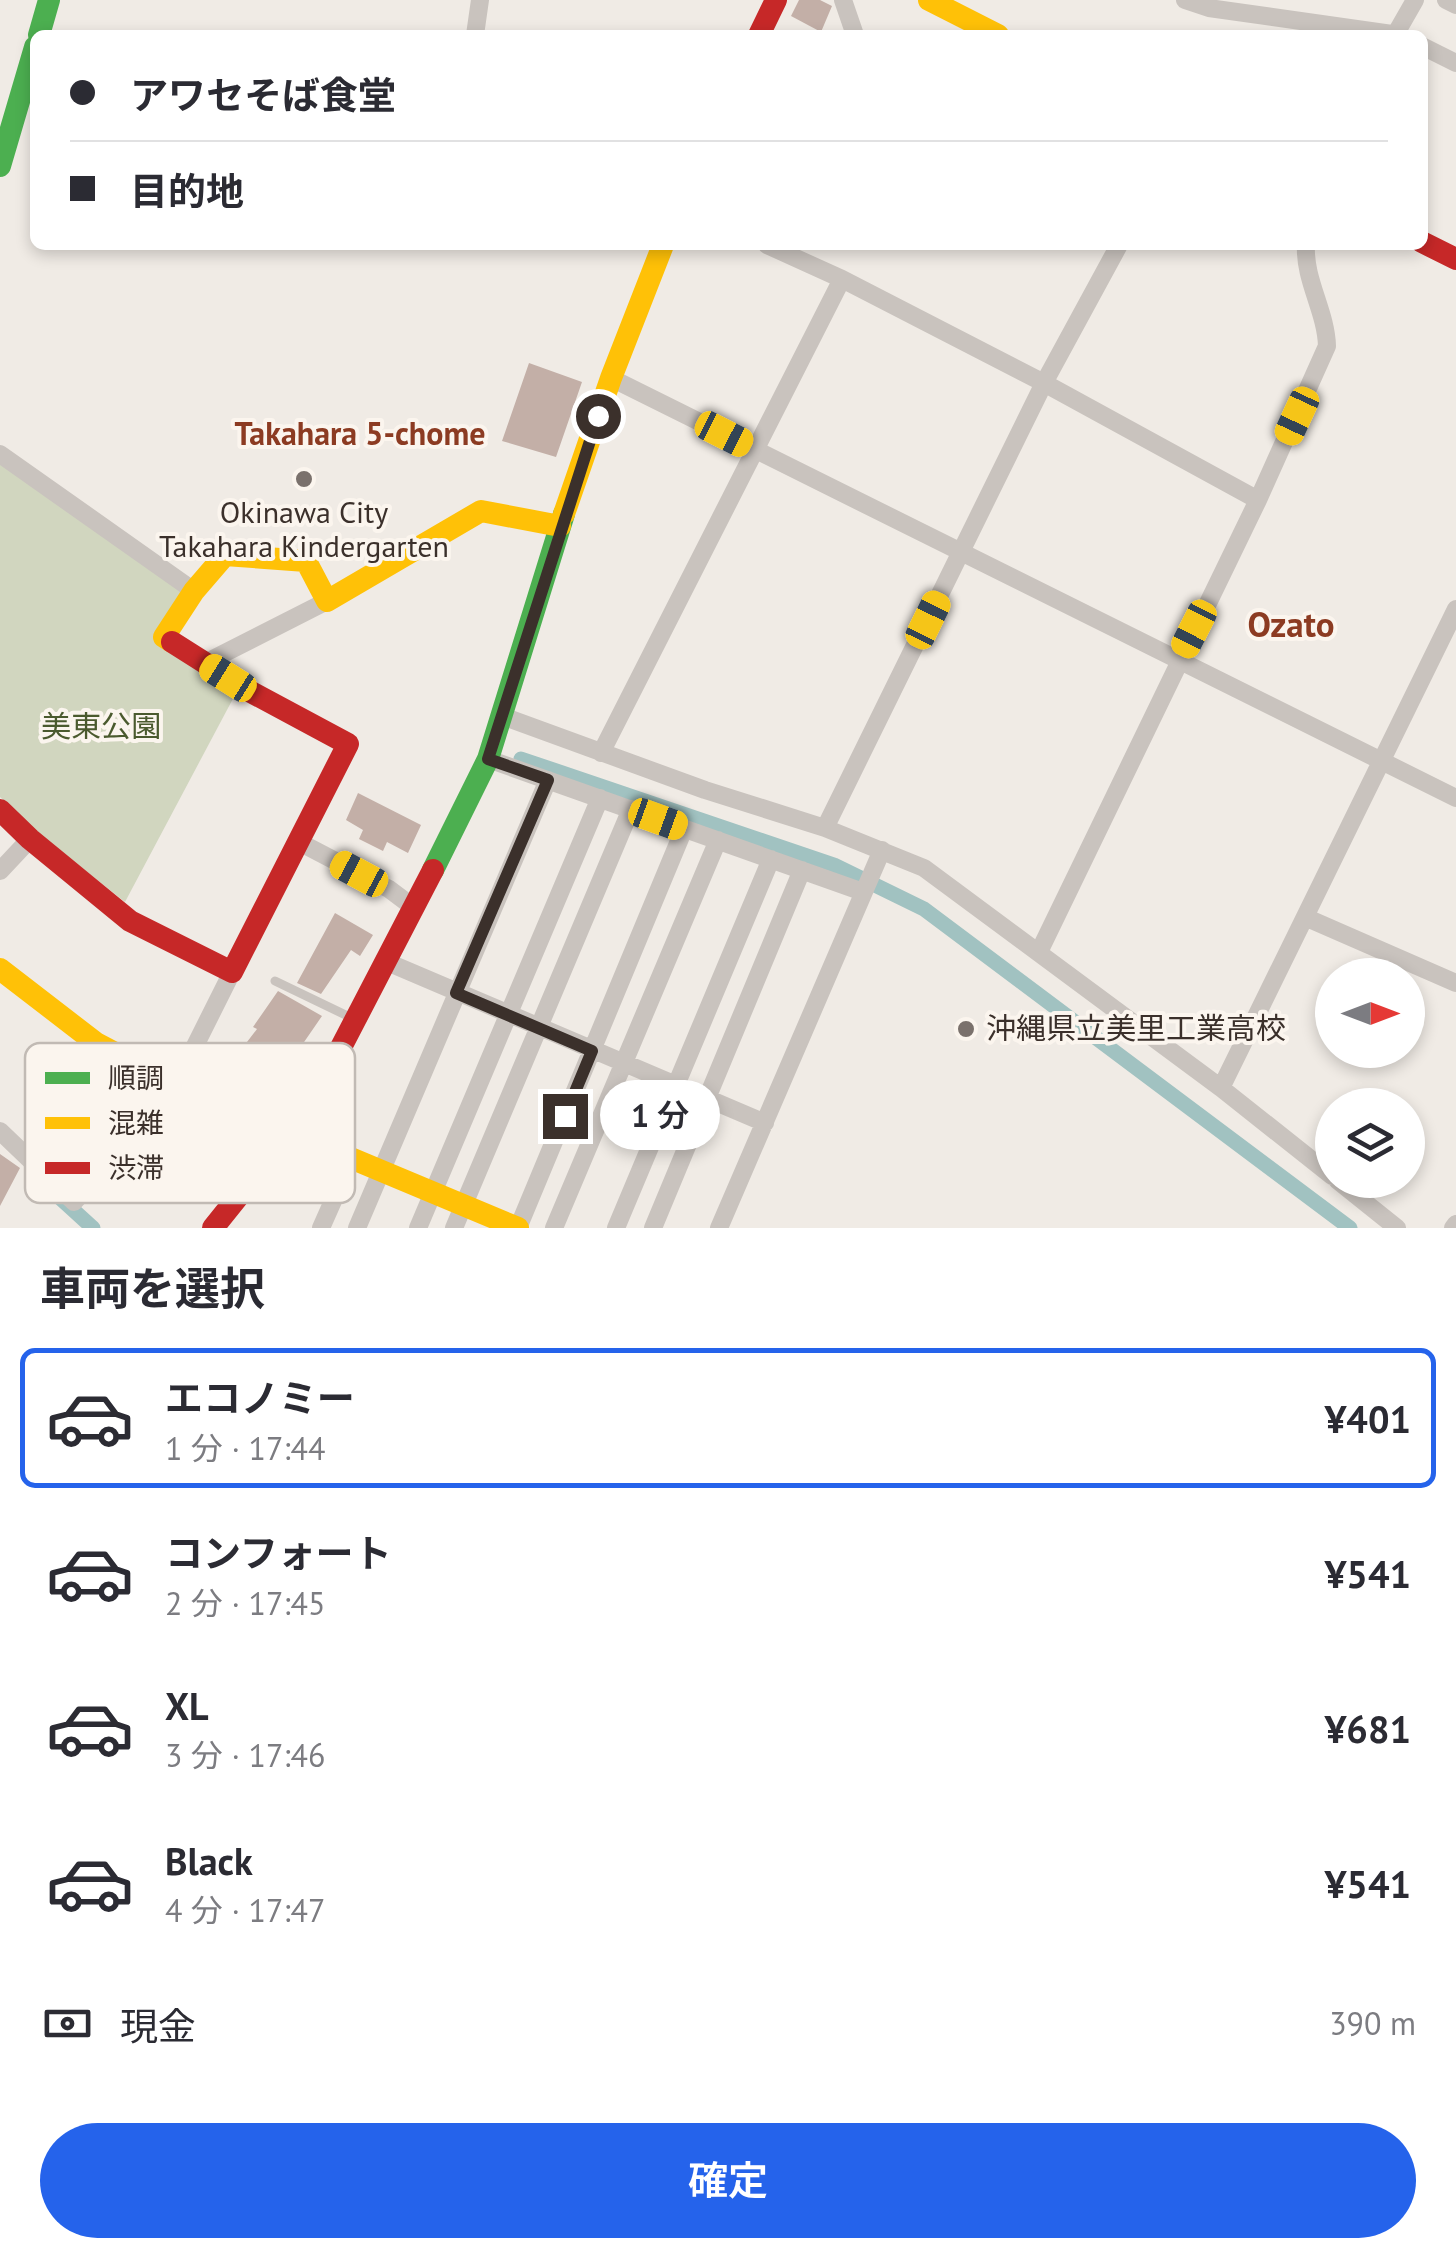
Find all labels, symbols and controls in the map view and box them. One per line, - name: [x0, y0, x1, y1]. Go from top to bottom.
- text: アワセそば食堂: [130, 70, 396, 119]
- text: 目的地: [130, 166, 244, 215]
- car: [1271, 382, 1323, 450]
- route start: [576, 394, 621, 439]
- car: [690, 407, 758, 461]
- district label: Takahara 5-chome: [235, 412, 485, 454]
- marker: Okinawa City Takahara Kindergarten: [293, 468, 315, 490]
- place label: Okinawa City Takahara Kindergarten: [159, 492, 449, 565]
- car: [901, 586, 955, 654]
- car: [1167, 595, 1221, 663]
- district label: Ozato: [1247, 601, 1335, 647]
- car: [195, 649, 261, 707]
- park label: 美東公園: [41, 706, 161, 745]
- car: [625, 795, 691, 843]
- car: [325, 847, 393, 901]
- north arrow: [1315, 958, 1425, 1068]
- map controls: [1315, 958, 1425, 1198]
- place label: 沖縄県立美里工業高校: [986, 1008, 1286, 1047]
- marker: 沖縄県立美里工業高校: [955, 1018, 977, 1040]
- legend: [25, 1043, 355, 1203]
- text: 順調: [108, 1059, 164, 1096]
- callout: 1 分: [600, 1081, 720, 1151]
- button: layers: [1315, 1088, 1425, 1198]
- route end: [543, 1094, 588, 1139]
- text: 1 分: [631, 1094, 689, 1136]
- text: 混雑: [108, 1104, 164, 1141]
- text: 渋滞: [108, 1149, 164, 1186]
- text: 車両を選択: [40, 1259, 265, 1317]
- icon: car: [45, 1373, 135, 1463]
- text: エコノミー: [165, 1373, 355, 1422]
- text: ¥401: [1325, 1394, 1411, 1443]
- text: 1 分 · 17:44: [165, 1427, 325, 1469]
- icon: car: [45, 1528, 135, 1618]
- text: コンフォート: [165, 1528, 392, 1577]
- text: ¥541: [1325, 1549, 1411, 1598]
- text: 2 分 · 17:45: [165, 1582, 325, 1624]
- text: XL: [165, 1681, 209, 1730]
- icon: car: [45, 1683, 135, 1773]
- text: ¥681: [1325, 1704, 1411, 1753]
- text: 3 分 · 17:46: [165, 1734, 325, 1776]
- text: Black: [165, 1836, 253, 1885]
- icon: car: [45, 1838, 135, 1928]
- text: ¥541: [1325, 1859, 1411, 1908]
- text: 4 分 · 17:47: [165, 1889, 325, 1931]
- icon: cash: [40, 1996, 95, 2051]
- text: 現金: [120, 2001, 196, 2050]
- text: 390 m: [1329, 2002, 1416, 2044]
- button: 確定: [40, 2123, 1416, 2238]

